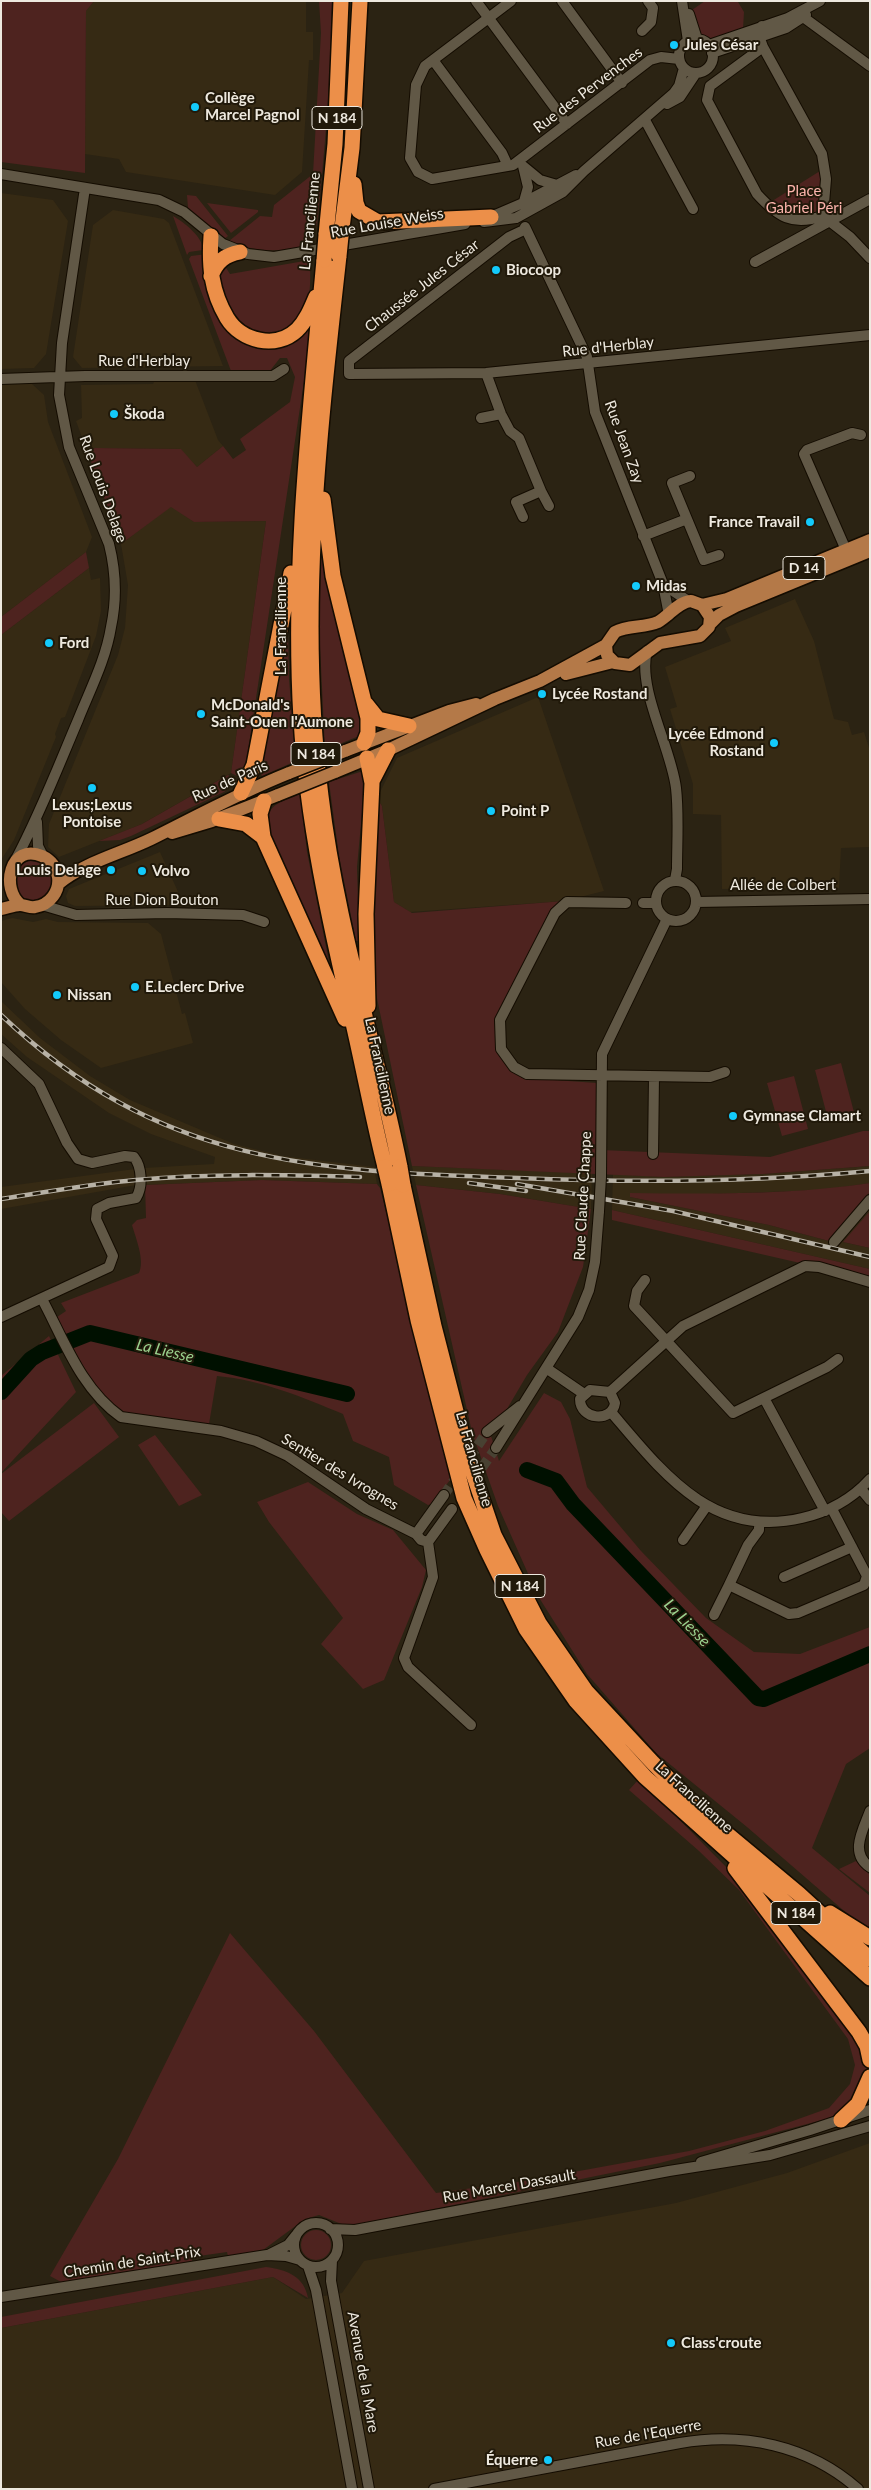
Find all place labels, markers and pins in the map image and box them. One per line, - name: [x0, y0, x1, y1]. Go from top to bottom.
- place label: Jules César: [684, 36, 758, 54]
- marker: Jules César: [668, 39, 680, 51]
- place label: Collège Marcel Pagnol: [205, 89, 300, 124]
- marker: Collège Marcel Pagnol: [189, 101, 201, 113]
- place label: Biocoop: [506, 261, 561, 279]
- marker: Biocoop: [490, 264, 502, 276]
- place label: Škoda: [124, 405, 164, 423]
- marker: Škoda: [108, 408, 120, 420]
- place label: France Travail: [709, 513, 800, 531]
- marker: France Travail: [804, 516, 816, 528]
- place label: Midas: [646, 577, 687, 595]
- marker: Midas: [630, 580, 642, 592]
- place label: Ford: [59, 634, 89, 652]
- marker: Ford: [43, 637, 55, 649]
- place label: Lycée Rostand: [552, 685, 647, 703]
- marker: Lycée Rostand: [536, 688, 548, 700]
- place label: McDonald's Saint-Ouen l'Aumone: [211, 696, 353, 731]
- marker: McDonald's Saint-Ouen l'Aumone: [195, 708, 207, 720]
- place label: Lycée Edmond Rostand: [668, 725, 764, 760]
- marker: Lycée Edmond Rostand: [768, 737, 780, 749]
- marker: Lexus;Lexus Pontoise: [86, 782, 98, 794]
- place label: Lexus;Lexus Pontoise: [52, 796, 132, 831]
- place label: Point P: [501, 802, 549, 820]
- marker: Point P: [485, 805, 497, 817]
- place label: Louis Delage: [16, 861, 101, 879]
- place label: Volvo: [152, 862, 190, 880]
- marker: Louis Delage: [105, 864, 117, 876]
- marker: Volvo: [136, 865, 148, 877]
- place label: E.Leclerc Drive: [145, 978, 244, 996]
- marker: E.Leclerc Drive: [129, 981, 141, 993]
- place label: Nissan: [67, 986, 112, 1004]
- marker: Nissan: [51, 989, 63, 1001]
- place label: Gymnase Clamart: [743, 1107, 861, 1125]
- marker: Gymnase Clamart: [727, 1110, 739, 1122]
- place label: Class'croute: [681, 2334, 761, 2352]
- marker: Class'croute: [665, 2337, 677, 2349]
- place label: Équerre: [486, 2451, 538, 2469]
- marker: Équerre: [542, 2454, 554, 2466]

